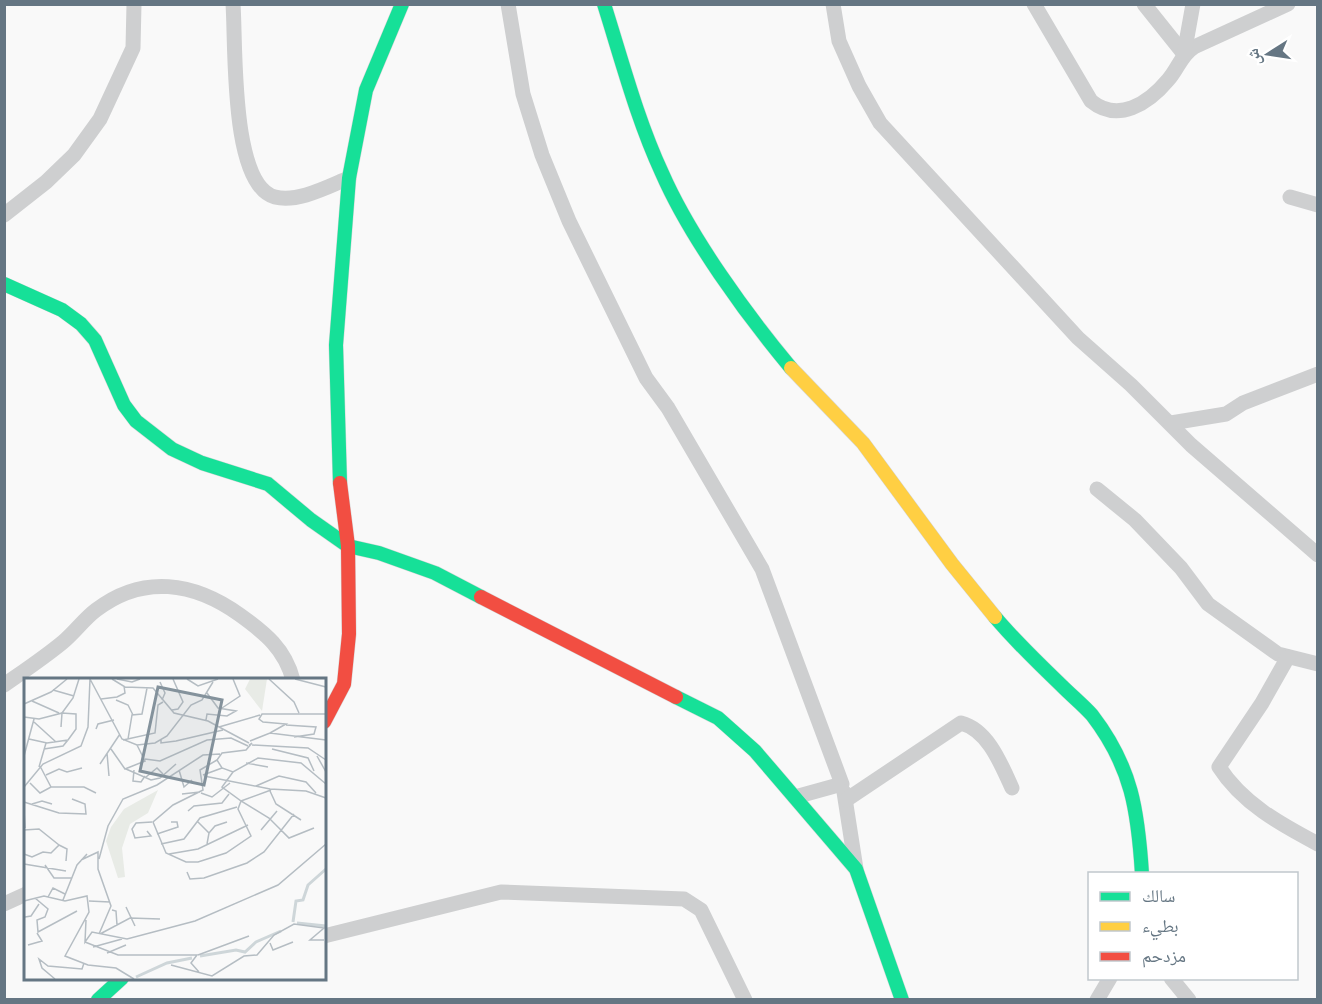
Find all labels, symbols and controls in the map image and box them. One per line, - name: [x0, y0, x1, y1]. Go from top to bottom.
- north arrow: [1238, 24, 1298, 84]
- text: ش: [1242, 47, 1265, 68]
- inset map: [24, 678, 326, 980]
- legend: [1088, 872, 1298, 980]
- text: سالك: [1142, 884, 1175, 907]
- text: بطيء: [1142, 914, 1179, 941]
- text: مزدحم: [1142, 944, 1186, 968]

